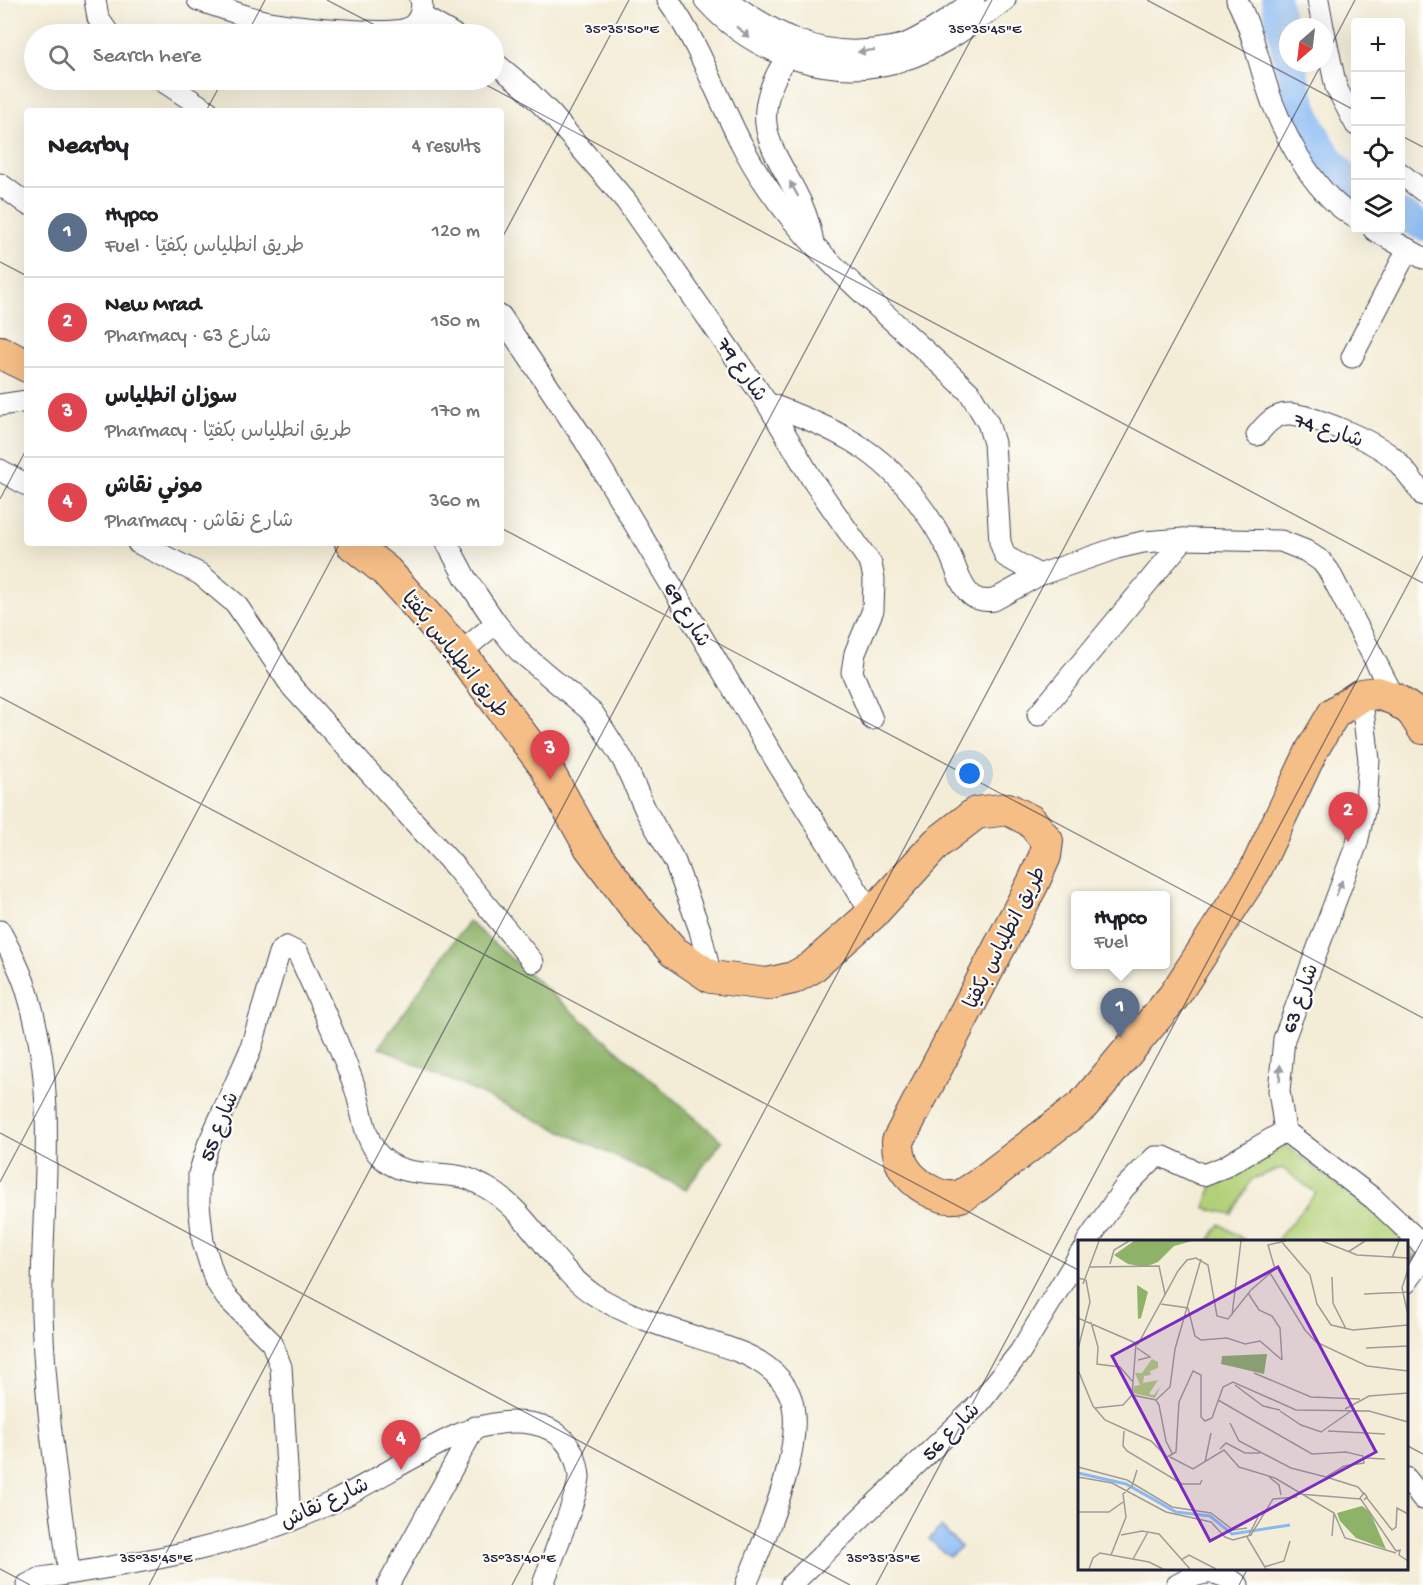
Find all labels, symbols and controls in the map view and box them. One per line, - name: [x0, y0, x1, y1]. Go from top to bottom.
- north arrow: [1279, 18, 1333, 72]
- map controls: [1351, 18, 1405, 234]
- button: +: [1351, 18, 1405, 72]
- text: 35°35'50"E: [584, 21, 660, 39]
- text: 35°35'45"E: [948, 21, 1022, 39]
- search box: [24, 24, 504, 90]
- one-way arrow: [736, 25, 751, 37]
- icon: search: [45, 41, 78, 74]
- text: Search here: [93, 44, 201, 70]
- one-way arrow: [857, 46, 876, 55]
- button: −: [1351, 72, 1405, 126]
- button: locate: [1351, 126, 1405, 180]
- text: Nearby: [48, 132, 129, 163]
- text: 4 results: [412, 136, 480, 159]
- one-way arrow: [789, 180, 799, 197]
- button: layers: [1351, 180, 1405, 234]
- text: Hypco: [105, 203, 158, 229]
- text: 1: [63, 221, 72, 244]
- text: 120 m: [432, 221, 480, 244]
- text: Fuel · طريق انطلياس بكفيّا: [105, 236, 304, 259]
- text: New Mrad: [105, 293, 201, 319]
- text: 2: [63, 311, 72, 334]
- text: 150 m: [431, 311, 480, 334]
- text: Pharmacy · شارع 63: [105, 326, 271, 349]
- street label: شارع 79: [709, 334, 771, 408]
- text: سوزان انطلياس: [105, 385, 237, 411]
- text: 3: [62, 401, 73, 424]
- text: 170 m: [431, 401, 480, 424]
- street label: شارع 74: [1289, 409, 1366, 455]
- text: Pharmacy · طريق انطلياس بكفيّا: [105, 421, 352, 444]
- text: موني نقاش: [105, 475, 203, 501]
- text: 4: [63, 491, 72, 514]
- text: 360 m: [429, 491, 480, 514]
- text: Pharmacy · شارع نقاش: [105, 511, 293, 534]
- street label: شارع 69: [656, 579, 714, 653]
- street label: طريق انطلياس بكفيّا: [394, 588, 512, 725]
- pin: 3: [530, 730, 570, 780]
- your location: [955, 759, 984, 788]
- pin: 2: [1328, 792, 1368, 842]
- street label: طريق انطلياس بكفيّا: [960, 863, 1054, 1014]
- one-way arrow: [1335, 879, 1345, 897]
- popup: [1071, 891, 1170, 969]
- text: Hypco: [1094, 906, 1147, 932]
- text: Fuel: [1094, 932, 1128, 955]
- street label: شارع 63: [1278, 961, 1326, 1037]
- pin: 1: [1100, 988, 1140, 1038]
- one-way arrow: [1275, 1064, 1284, 1083]
- street label: شارع 55: [196, 1089, 246, 1166]
- inset map: [1078, 1240, 1408, 1570]
- street label: شارع 56: [918, 1399, 987, 1468]
- pin: 4: [382, 1420, 420, 1470]
- street label: شارع نقاش: [277, 1474, 374, 1537]
- text: 35°35'45"E: [119, 1550, 193, 1568]
- text: 35°35'40"E: [481, 1550, 556, 1568]
- text: 35°35'35"E: [845, 1550, 920, 1568]

